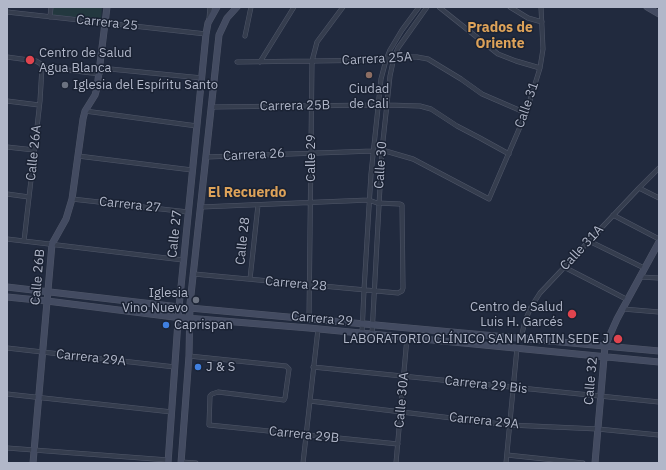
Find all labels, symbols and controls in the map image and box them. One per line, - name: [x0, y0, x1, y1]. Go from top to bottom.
- street label: Carrera 25: [75, 12, 139, 34]
- district label: Prados de Oriente: [467, 20, 533, 52]
- place label: Centro de Salud Agua Blanca: [39, 45, 132, 76]
- street label: Carrera 25A: [341, 49, 413, 69]
- marker: Centro de Salud Agua Blanca: [24, 54, 36, 66]
- marker: Ciudad de Cali: [364, 70, 374, 80]
- place label: Iglesia del Espíritu Santo: [73, 77, 218, 93]
- marker: Iglesia del Espíritu Santo: [60, 80, 70, 90]
- street label: Calle 31: [512, 80, 542, 130]
- place label: Ciudad de Cali: [349, 81, 389, 112]
- street label: Carrera 25B: [260, 98, 330, 114]
- street label: Calle 26A: [23, 124, 45, 182]
- street label: Calle 29: [303, 134, 319, 182]
- street label: Calle 30: [372, 141, 390, 189]
- street label: Carrera 26: [223, 146, 285, 164]
- district label: El Recuerdo: [208, 185, 286, 201]
- street label: Carrera 27: [98, 194, 162, 216]
- street label: Calle 27: [165, 209, 185, 259]
- street label: Calle 28: [233, 216, 253, 266]
- street label: Calle 31A: [557, 222, 607, 274]
- street label: Calle 26B: [28, 248, 48, 306]
- street label: Carrera 28: [264, 274, 328, 294]
- place label: Iglesia Vino Nuevo: [122, 285, 188, 316]
- marker: Iglesia Vino Nuevo: [191, 295, 201, 305]
- place label: Centro de Salud Luis H. Garcés: [470, 299, 563, 330]
- marker: Centro de Salud Luis H. Garcés: [566, 308, 578, 320]
- street label: Carrera 29: [290, 309, 354, 329]
- place label: Caprispan: [174, 317, 233, 333]
- marker: Caprispan: [161, 320, 171, 330]
- place label: LABORATORIO CLÍNICO SAN MARTIN SEDE J: [343, 331, 609, 347]
- marker: LABORATORIO CLÍNICO SAN MARTIN SEDE J: [612, 333, 624, 345]
- street label: Carrera 29A: [55, 347, 127, 369]
- street label: Calle 32: [581, 356, 601, 406]
- place label: J & S: [206, 359, 235, 375]
- marker: J & S: [193, 362, 203, 372]
- street label: Calle 30A: [392, 371, 412, 429]
- street label: Carrera 29 Bis: [444, 373, 528, 397]
- street label: Carrera 29A: [448, 410, 520, 432]
- street label: Carrera 29B: [268, 424, 340, 446]

